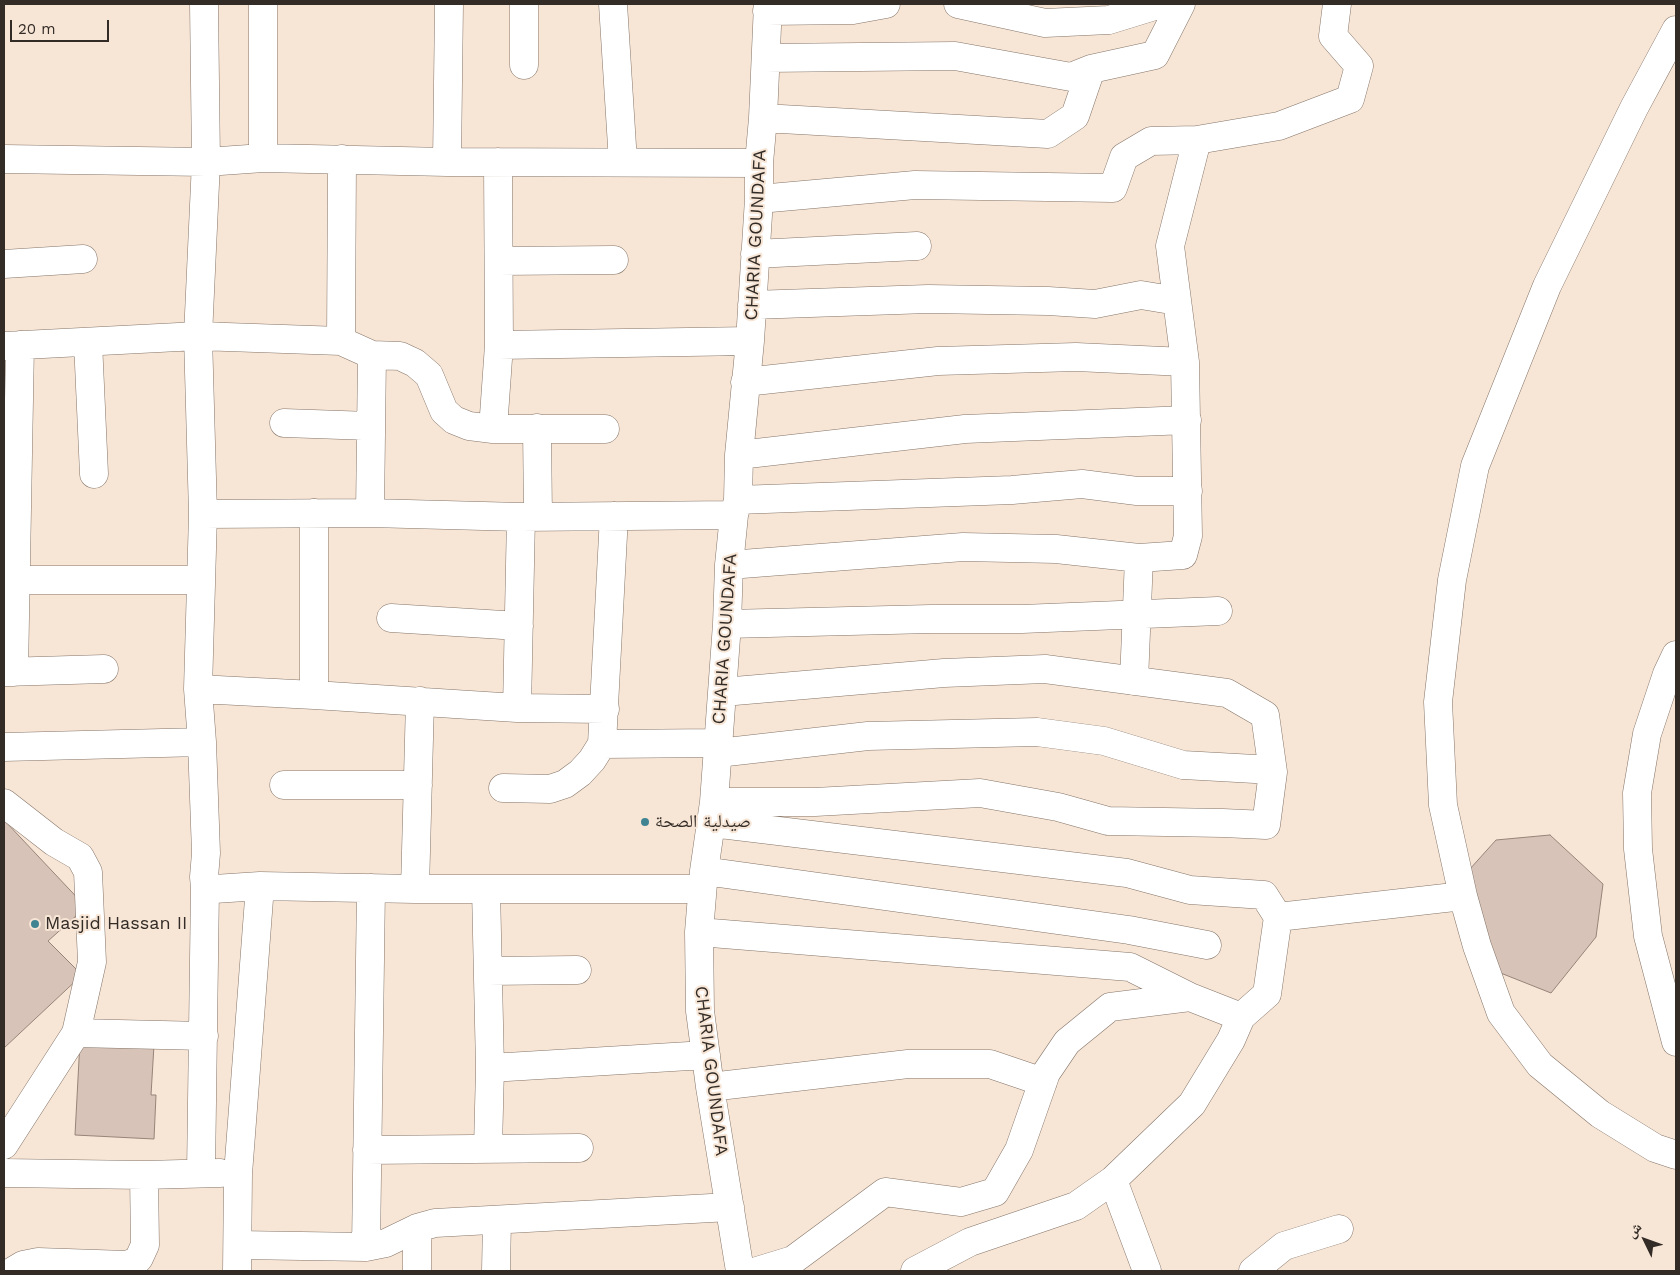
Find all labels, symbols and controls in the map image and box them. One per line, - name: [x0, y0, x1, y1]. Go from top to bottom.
- scale bar: [12, 10, 111, 42]
- text: 20 m: [18, 20, 56, 38]
- street label: CHARIA GOUNDAFA: [741, 149, 771, 321]
- street label: CHARIA GOUNDAFA: [708, 553, 742, 725]
- place label: صيدلية الصحة: [655, 811, 751, 833]
- marker: صيدلية الصحة: [639, 816, 651, 828]
- place label: Masjid Hassan II: [45, 913, 187, 935]
- marker: Masjid Hassan II: [29, 918, 41, 930]
- street label: CHARIA GOUNDAFA: [690, 985, 732, 1157]
- north arrow: [1620, 1215, 1670, 1265]
- text: ش: [1623, 1219, 1645, 1241]

